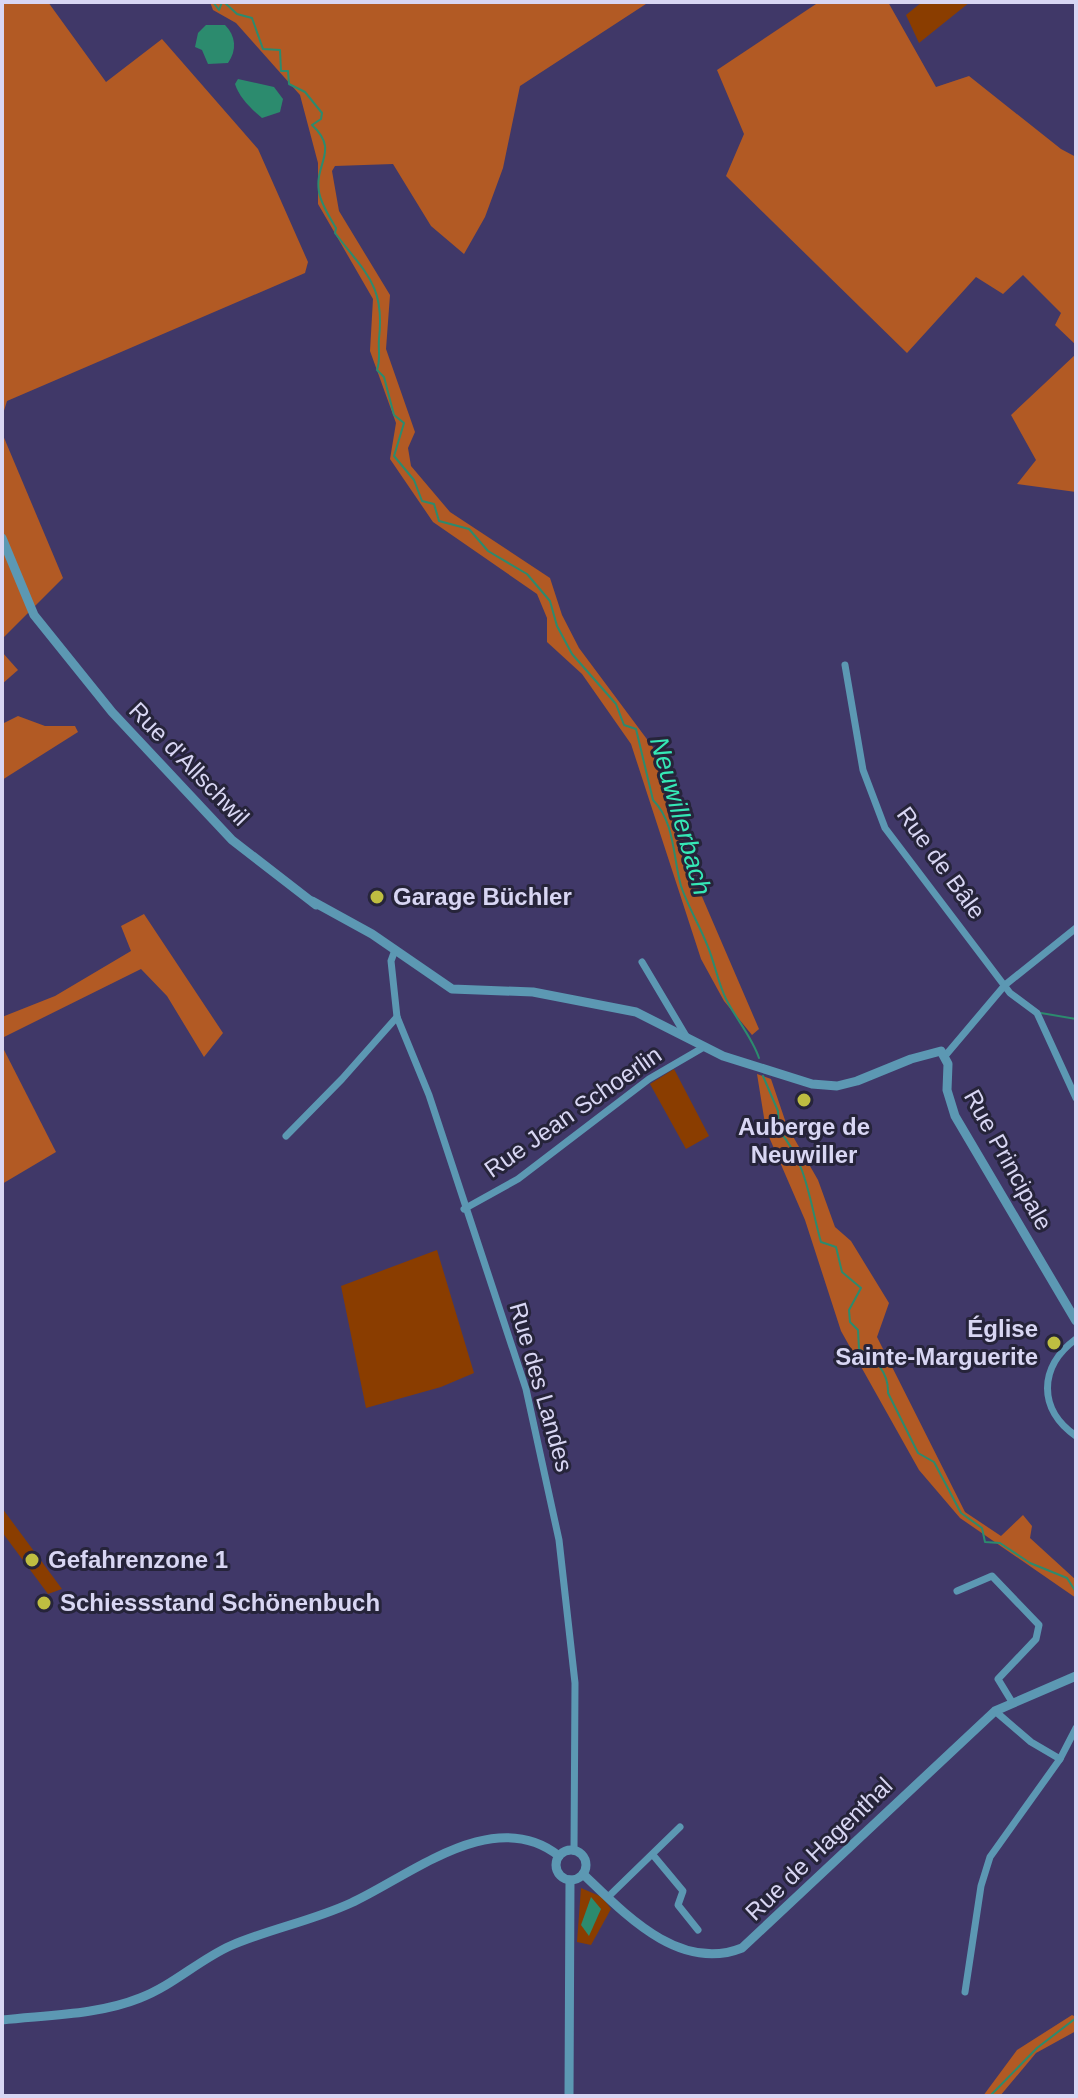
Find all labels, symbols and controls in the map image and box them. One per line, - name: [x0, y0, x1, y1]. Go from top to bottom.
- street label: Rue d'Allschwil: [124, 696, 255, 831]
- water label: Neuwillerbach: [644, 733, 718, 899]
- street label: Rue de Bâle: [892, 801, 991, 924]
- place label: Garage Büchler: [393, 883, 572, 910]
- marker: Garage Büchler: [368, 888, 386, 906]
- street label: Rue Jean Schoerlin: [479, 1040, 666, 1183]
- street label: Rue Principale: [959, 1085, 1058, 1235]
- marker: Auberge de Neuwiller: [795, 1091, 813, 1109]
- place label: Auberge de Neuwiller: [738, 1113, 870, 1168]
- street label: Rue des Landes: [504, 1299, 579, 1475]
- place label: Église Sainte-Marguerite: [835, 1315, 1038, 1370]
- marker: Église Sainte-Marguerite: [1045, 1334, 1063, 1352]
- place label: Gefahrenzone 1: [48, 1546, 228, 1573]
- marker: Gefahrenzone 1: [23, 1551, 41, 1569]
- place label: Schiessstand Schönenbuch: [60, 1589, 380, 1616]
- marker: Schiessstand Schönenbuch: [35, 1594, 53, 1612]
- street label: Rue de Hagenthal: [740, 1772, 898, 1926]

